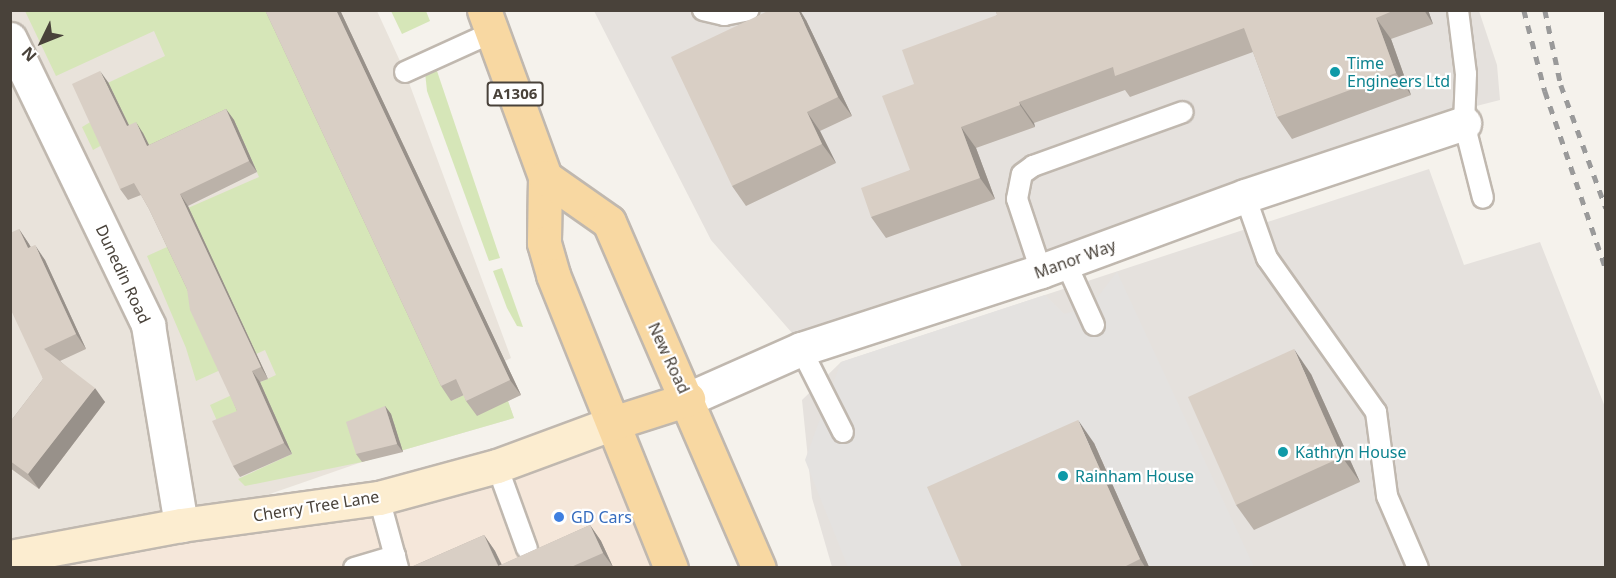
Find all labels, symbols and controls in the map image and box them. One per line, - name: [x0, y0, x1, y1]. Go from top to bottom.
- north arrow: [12, 12, 72, 72]
- text: N: [16, 42, 41, 67]
- place label: Time Engineers Ltd: [1347, 53, 1450, 91]
- marker: Time Engineers Ltd: [1328, 65, 1342, 79]
- road number: A1306: [486, 82, 544, 106]
- street label: Dunedin Road: [92, 221, 154, 327]
- street label: Manor Way: [1032, 235, 1118, 283]
- street label: New Road: [644, 319, 694, 397]
- place label: Kathryn House: [1295, 442, 1406, 462]
- marker: Kathryn House: [1276, 445, 1290, 459]
- place label: Rainham House: [1075, 466, 1194, 486]
- marker: Rainham House: [1056, 469, 1070, 483]
- street label: Cherry Tree Lane: [252, 487, 380, 525]
- place label: GD Cars: [571, 507, 632, 527]
- marker: GD Cars: [552, 510, 566, 524]

